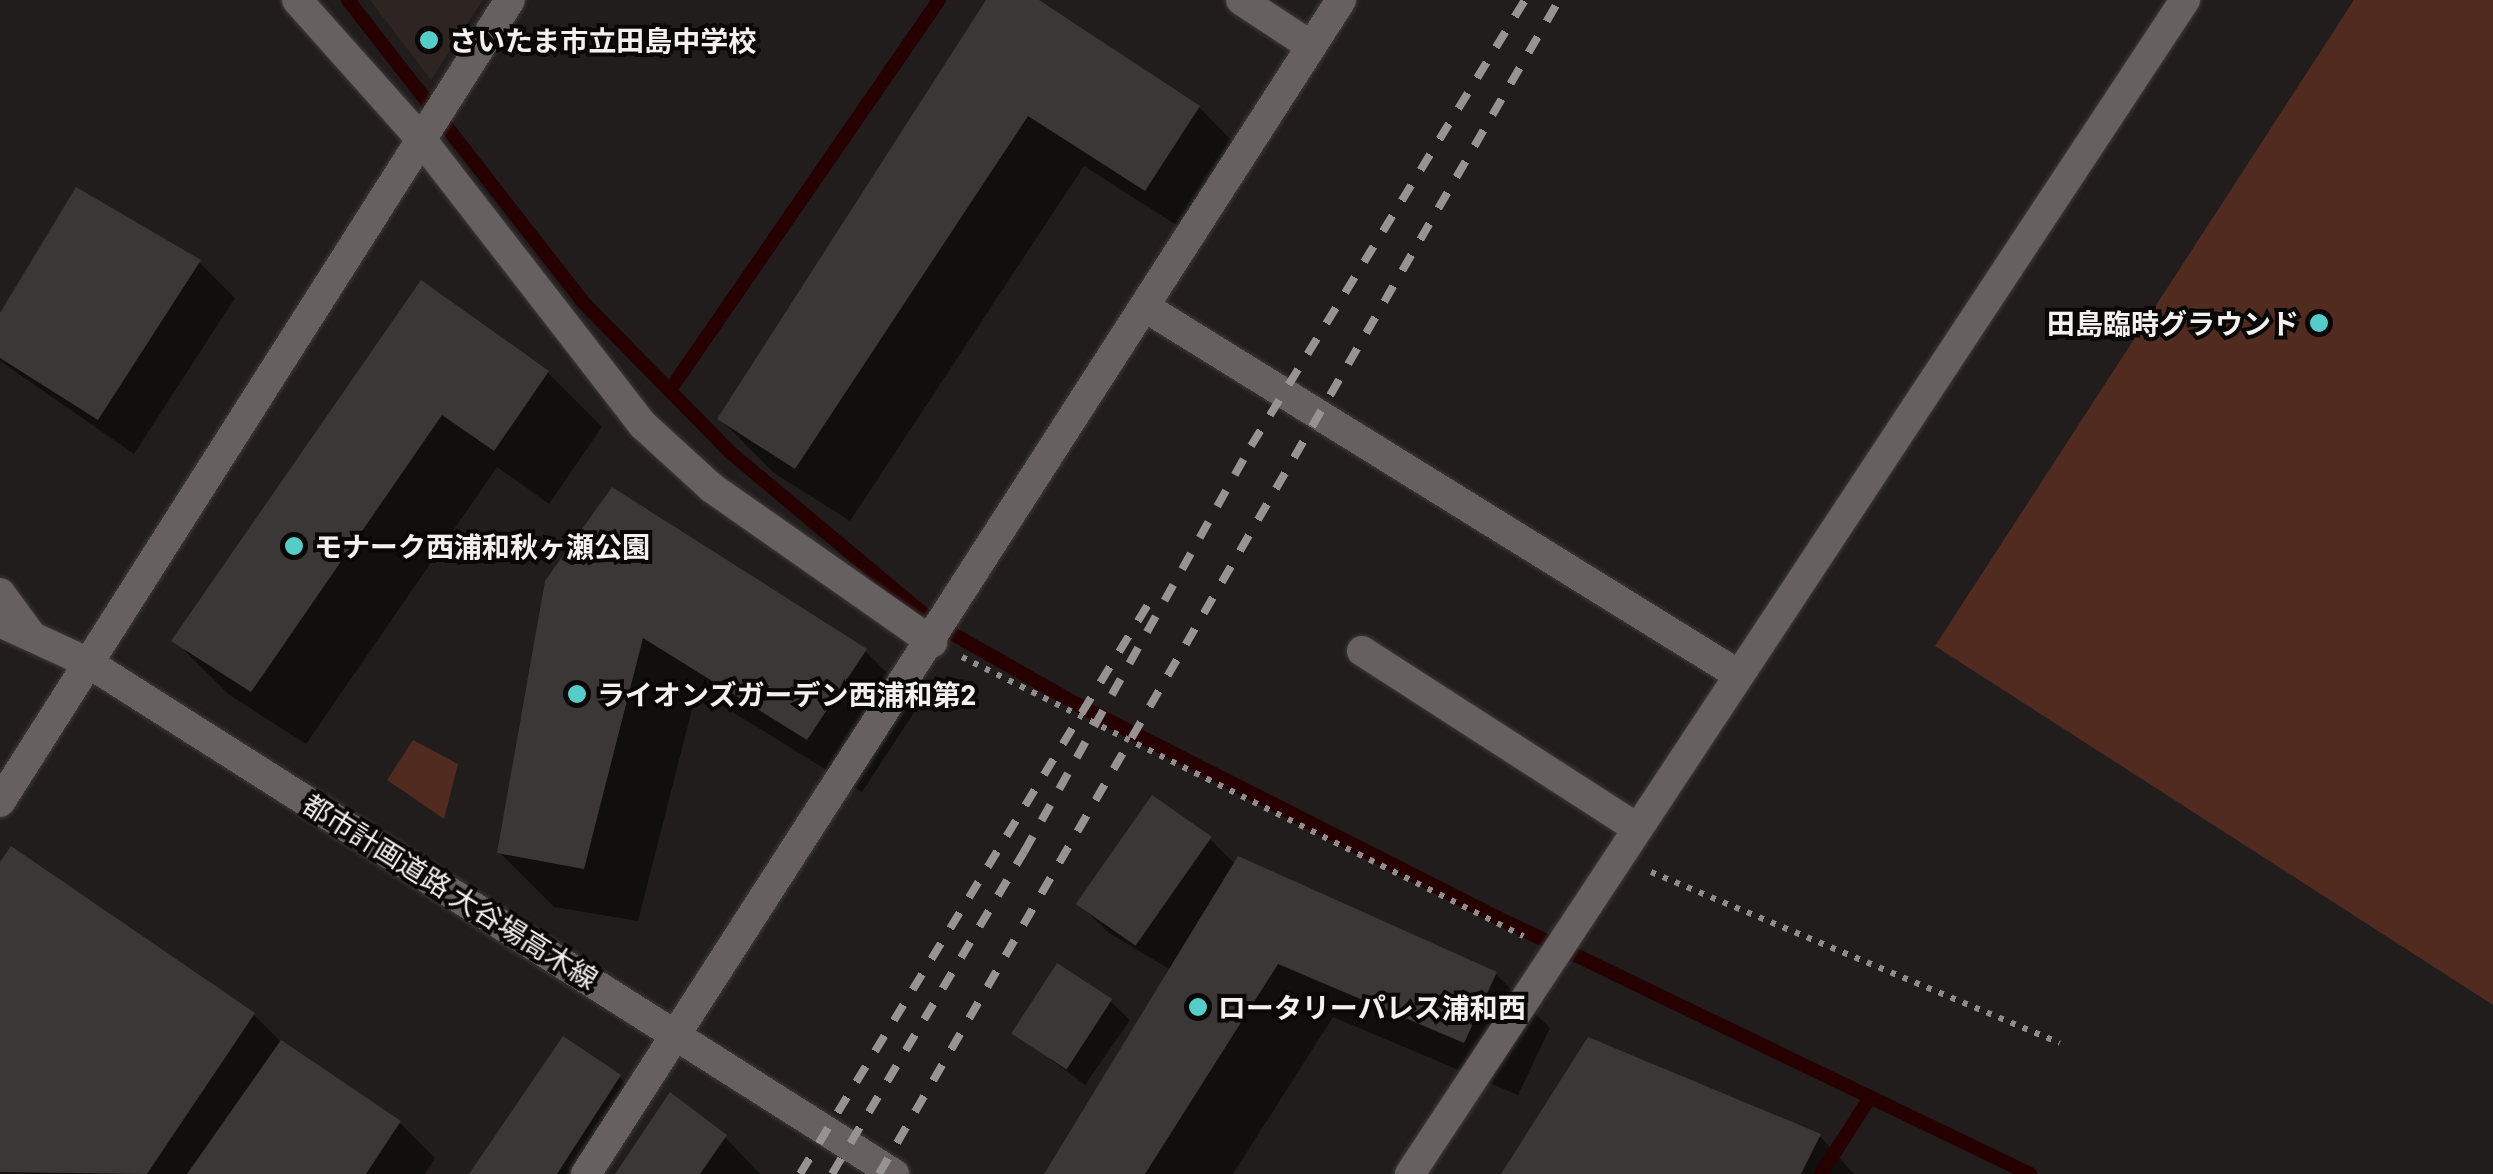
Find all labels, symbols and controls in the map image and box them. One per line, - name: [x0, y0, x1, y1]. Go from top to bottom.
- place label: さいたま市立田島中学校: [449, 23, 757, 57]
- marker: さいたま市立田島中学校: [418, 29, 440, 51]
- place label: 田島臨時グラウンド: [2047, 306, 2299, 340]
- marker: 田島臨時グラウンド: [2308, 312, 2330, 334]
- place label: モナーク西浦和秋ヶ瀬公園: [314, 529, 650, 563]
- marker: モナーク西浦和秋ヶ瀬公園: [283, 535, 305, 557]
- place label: ライオンズガーデン西浦和第2: [597, 677, 977, 711]
- marker: ライオンズガーデン西浦和第2: [566, 683, 588, 705]
- street label: 都市計画道路 大谷場高木線: [297, 786, 605, 996]
- place label: ロータリーパレス浦和西: [1218, 990, 1526, 1024]
- marker: ロータリーパレス浦和西: [1187, 996, 1209, 1018]

